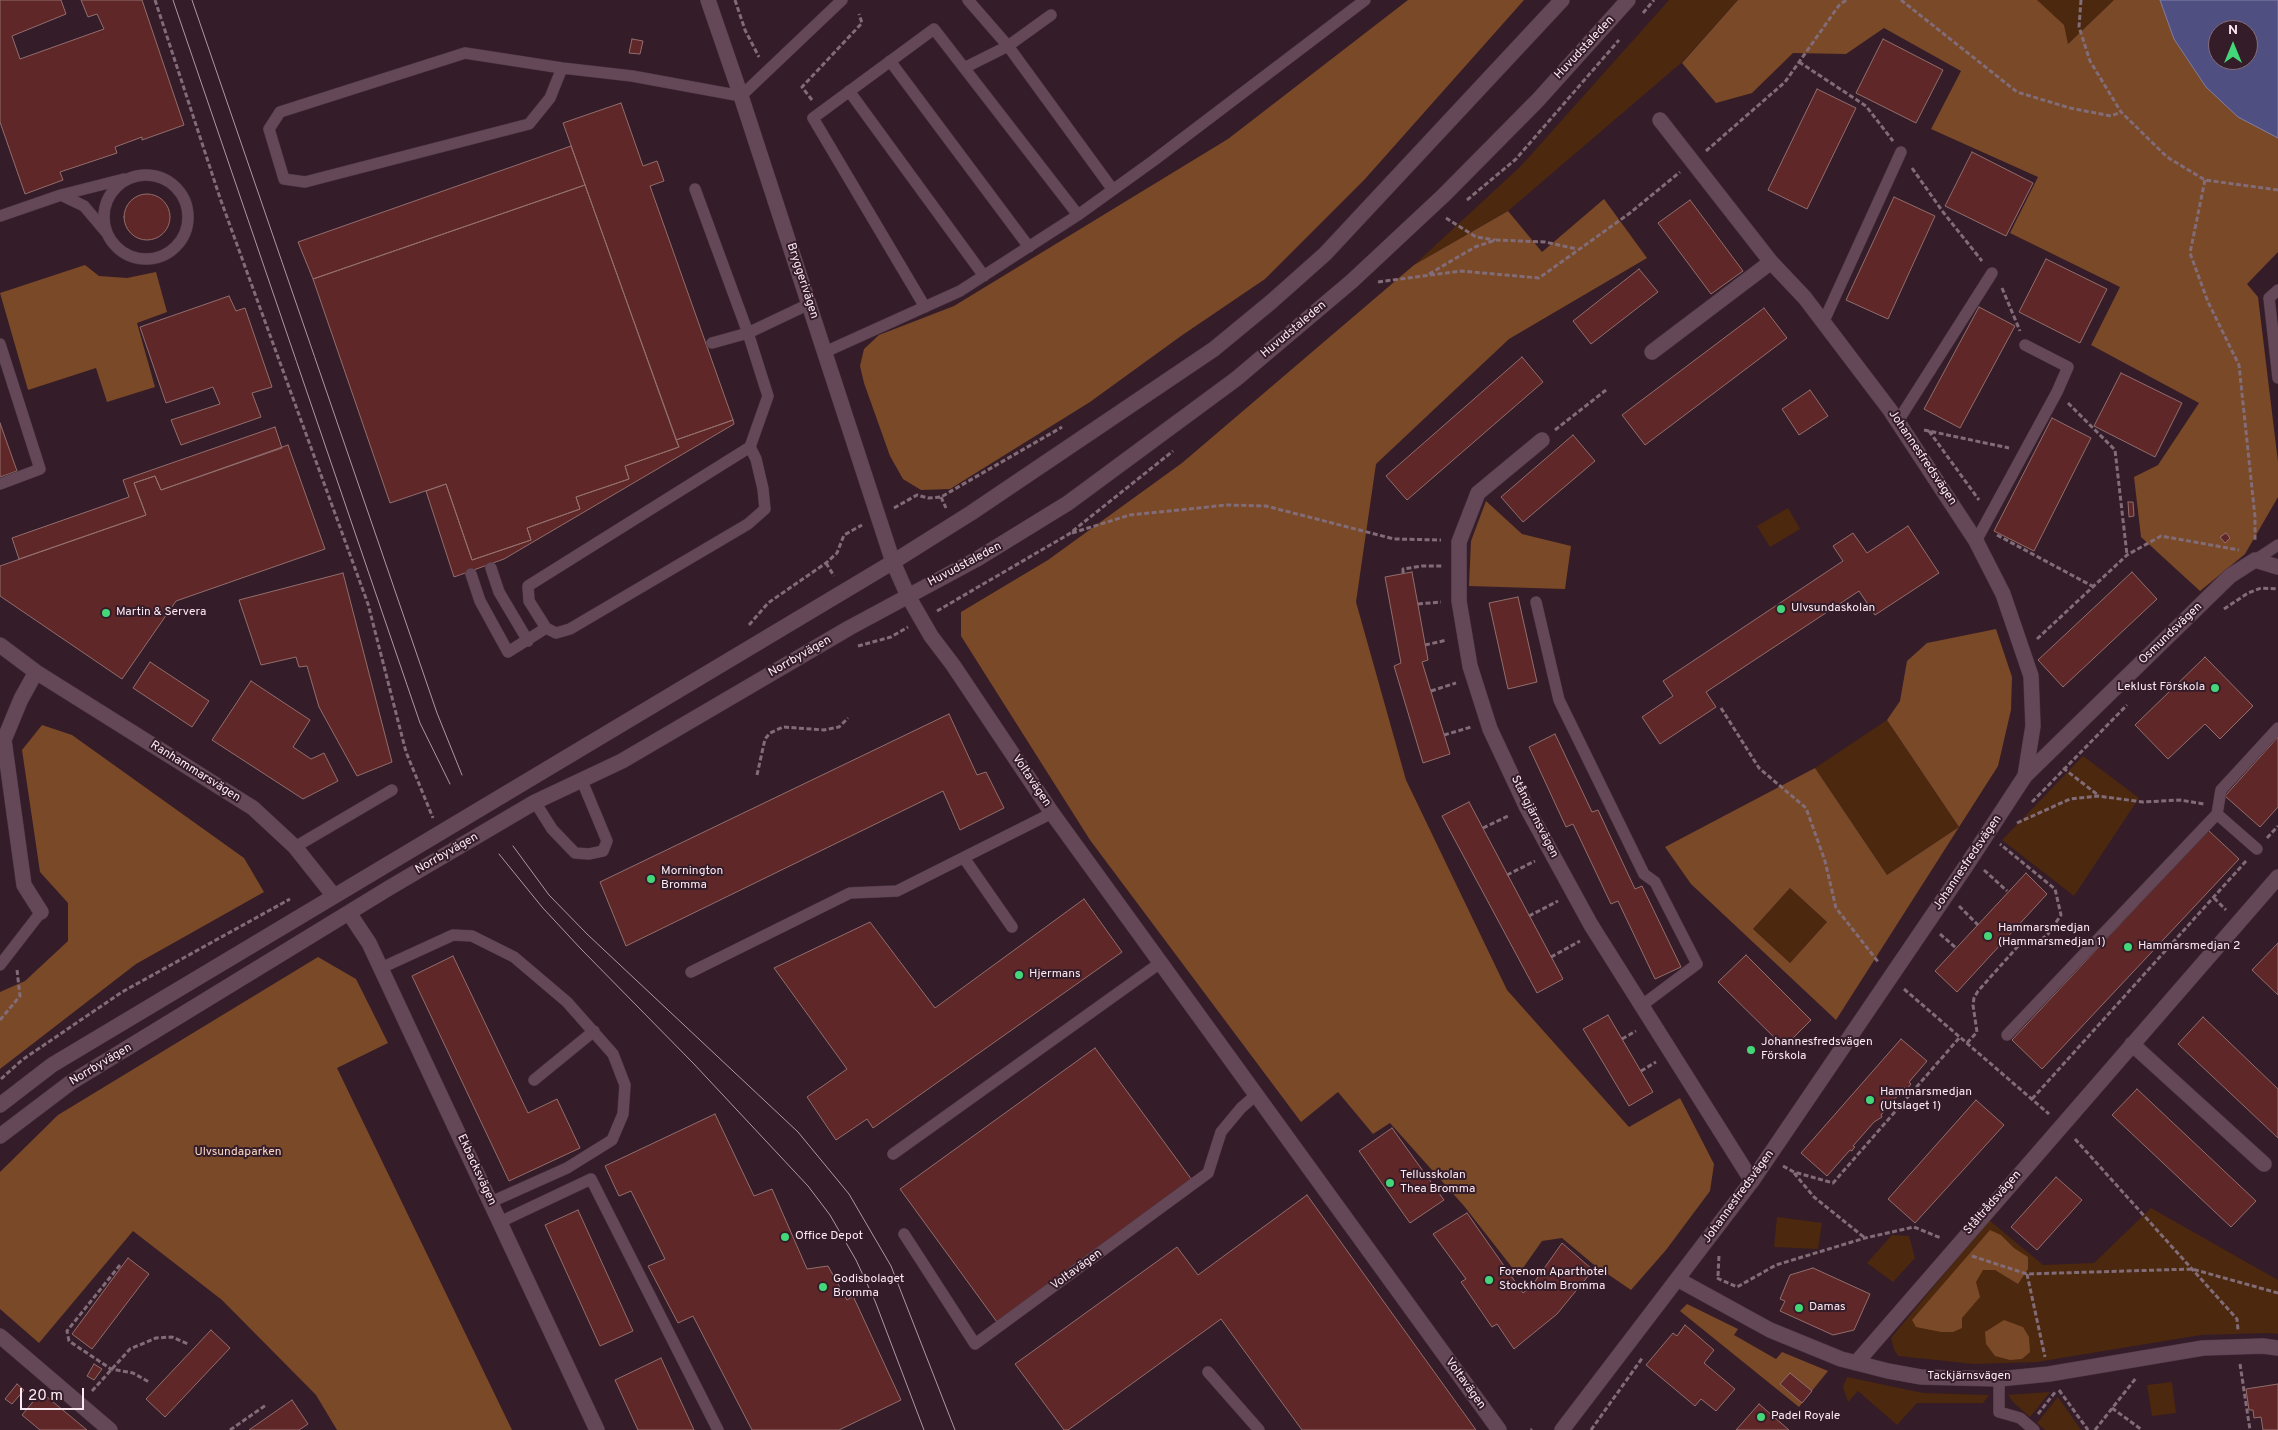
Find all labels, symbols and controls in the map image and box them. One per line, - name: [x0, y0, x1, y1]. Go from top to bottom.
- street label: Huvudstaleden: [1552, 13, 1618, 83]
- north arrow: [2208, 20, 2258, 70]
- text: N: [2228, 22, 2238, 39]
- street label: Bryggerivägen: [783, 241, 821, 321]
- street label: Huvudstaleden: [1258, 298, 1330, 362]
- street label: Johannesfredsvägen: [1885, 408, 1959, 508]
- street label: Huvudstaleden: [926, 540, 1004, 590]
- street label: Osmundsvägen: [2136, 600, 2206, 668]
- place label: Ulvsundaskolan: [1791, 602, 1875, 616]
- marker: Ulvsundaskolan: [1775, 603, 1787, 615]
- place label: Martin & Servera: [116, 606, 206, 620]
- marker: Martin & Servera: [100, 607, 112, 619]
- street label: Norrbyvägen: [766, 633, 834, 681]
- place label: Leklust Förskola: [2117, 681, 2205, 695]
- marker: Leklust Förskola: [2209, 682, 2221, 694]
- street label: Ranhammarsvägen: [147, 738, 243, 806]
- street label: Voltavägen: [1008, 752, 1054, 810]
- street label: Stångjärnsvägen: [1507, 774, 1561, 860]
- street label: Johannesfredsvägen: [1931, 813, 2005, 913]
- street label: Norrbyvägen: [413, 830, 481, 878]
- place label: Mornington Bromma: [661, 865, 723, 893]
- marker: Mornington Bromma: [645, 873, 657, 885]
- place label: Hammarsmedjan (Hammarsmedjan 1): [1998, 922, 2106, 950]
- marker: Hammarsmedjan (Hammarsmedjan 1): [1982, 930, 1994, 942]
- place label: Hammarsmedjan 2: [2138, 940, 2240, 954]
- marker: Hammarsmedjan 2: [2122, 941, 2134, 953]
- place label: Hjermans: [1029, 968, 1081, 982]
- marker: Hjermans: [1013, 969, 1025, 981]
- place label: Johannesfredsvägen Förskola: [1761, 1036, 1873, 1064]
- street label: Norrbyvägen: [67, 1041, 135, 1089]
- marker: Johannesfredsvägen Förskola: [1745, 1044, 1757, 1056]
- place label: Hammarsmedjan (Utslaget 1): [1880, 1086, 1972, 1114]
- marker: Hammarsmedjan (Utslaget 1): [1864, 1094, 1876, 1106]
- street label: Ekbacksvägen: [453, 1132, 499, 1208]
- park label: Ulvsundaparken: [194, 1146, 282, 1160]
- street label: Johannesfredsvägen: [1700, 1148, 1778, 1246]
- street label: Ståltrådsvägen: [1961, 1168, 2025, 1238]
- place label: Tellusskolan Thea Bromma: [1400, 1169, 1475, 1197]
- marker: Tellusskolan Thea Bromma: [1384, 1177, 1396, 1189]
- place label: Office Depot: [795, 1230, 863, 1244]
- marker: Office Depot: [779, 1231, 791, 1243]
- street label: Voltavägen: [1049, 1247, 1105, 1293]
- place label: Forenom Aparthotel Stockholm Bromma: [1499, 1266, 1607, 1294]
- place label: Godisbolaget Bromma: [833, 1273, 904, 1301]
- marker: Forenom Aparthotel Stockholm Bromma: [1483, 1274, 1495, 1286]
- marker: Godisbolaget Bromma: [817, 1281, 829, 1293]
- place label: Damas: [1809, 1301, 1846, 1315]
- marker: Damas: [1793, 1302, 1805, 1314]
- street label: Voltavägen: [1442, 1356, 1488, 1412]
- street label: Tackjärnsvägen: [1927, 1370, 2011, 1384]
- scale bar: [22, 1378, 86, 1410]
- text: 20 m: [28, 1387, 63, 1406]
- place label: Padel Royale: [1771, 1410, 1840, 1424]
- marker: Padel Royale: [1755, 1411, 1767, 1423]

